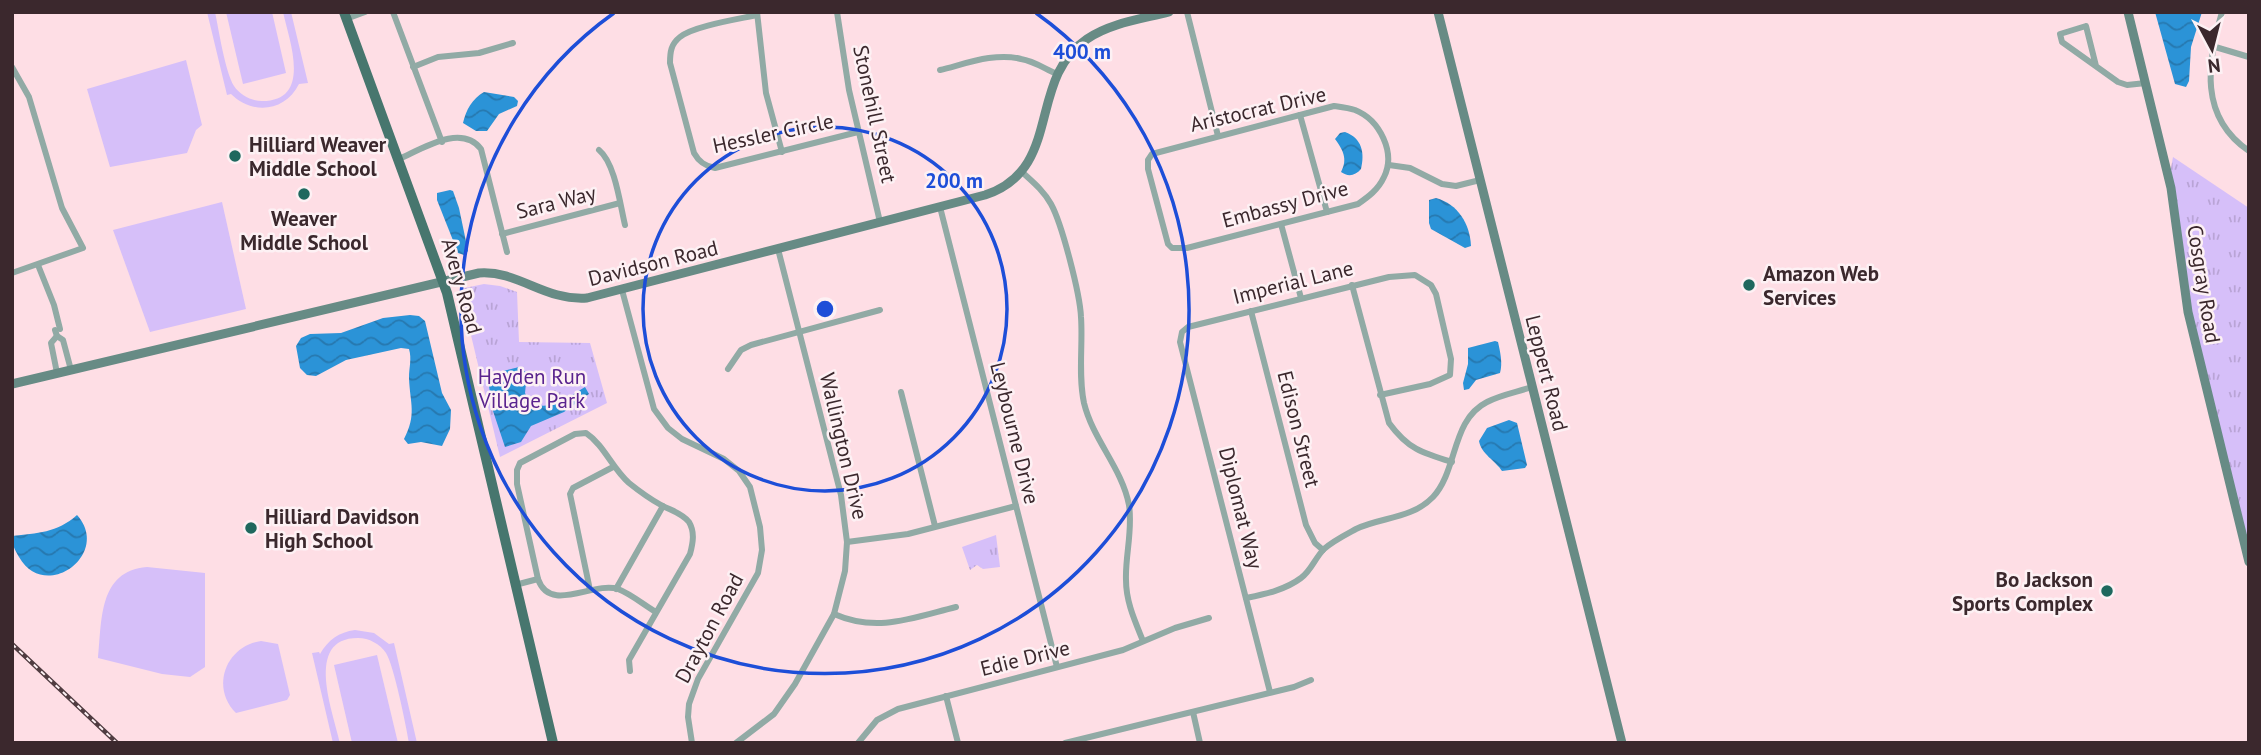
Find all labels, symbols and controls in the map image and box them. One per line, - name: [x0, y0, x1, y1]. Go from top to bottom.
- north arrow: [2177, 14, 2247, 84]
- text: 400 m: [1053, 38, 1111, 65]
- street label: Stonehill Street: [847, 43, 903, 185]
- text: N: [2206, 53, 2222, 79]
- street label: Aristocrat Drive: [1187, 80, 1329, 138]
- street label: Hessler Circle: [710, 107, 836, 159]
- place label: Hilliard Weaver Middle School: [249, 131, 387, 182]
- marker: Hilliard Weaver Middle School: [227, 148, 243, 164]
- text: 200 m: [925, 167, 983, 194]
- street label: Embassy Drive: [1219, 174, 1351, 234]
- street label: Sara Way: [513, 179, 599, 225]
- marker: Weaver Middle School: [296, 186, 312, 202]
- place label: Weaver Middle School: [240, 205, 369, 256]
- street label: Cosgray Road: [2181, 223, 2227, 345]
- street label: Davidson Road: [585, 234, 721, 292]
- street label: Avery Road: [435, 235, 489, 337]
- street label: Imperial Lane: [1230, 254, 1356, 310]
- place label: Amazon Web Services: [1763, 260, 1879, 311]
- marker: Amazon Web Services: [1741, 277, 1757, 293]
- centre of rings: [813, 297, 837, 321]
- street label: Leppert Road: [1520, 312, 1574, 434]
- street label: Leybourne Drive: [984, 359, 1046, 507]
- park label: Hayden Run Village Park: [478, 363, 586, 414]
- street label: Edison Street: [1272, 368, 1326, 490]
- street label: Wallington Drive: [814, 370, 874, 522]
- street label: Diplomat Way: [1213, 444, 1269, 572]
- place label: Hilliard Davidson High School: [265, 503, 419, 554]
- marker: Hilliard Davidson High School: [243, 520, 259, 536]
- place label: Bo Jackson Sports Complex: [1952, 566, 2093, 617]
- street label: Drayton Road: [669, 568, 749, 688]
- marker: Bo Jackson Sports Complex: [2099, 583, 2115, 599]
- street label: Edie Drive: [977, 634, 1073, 682]

